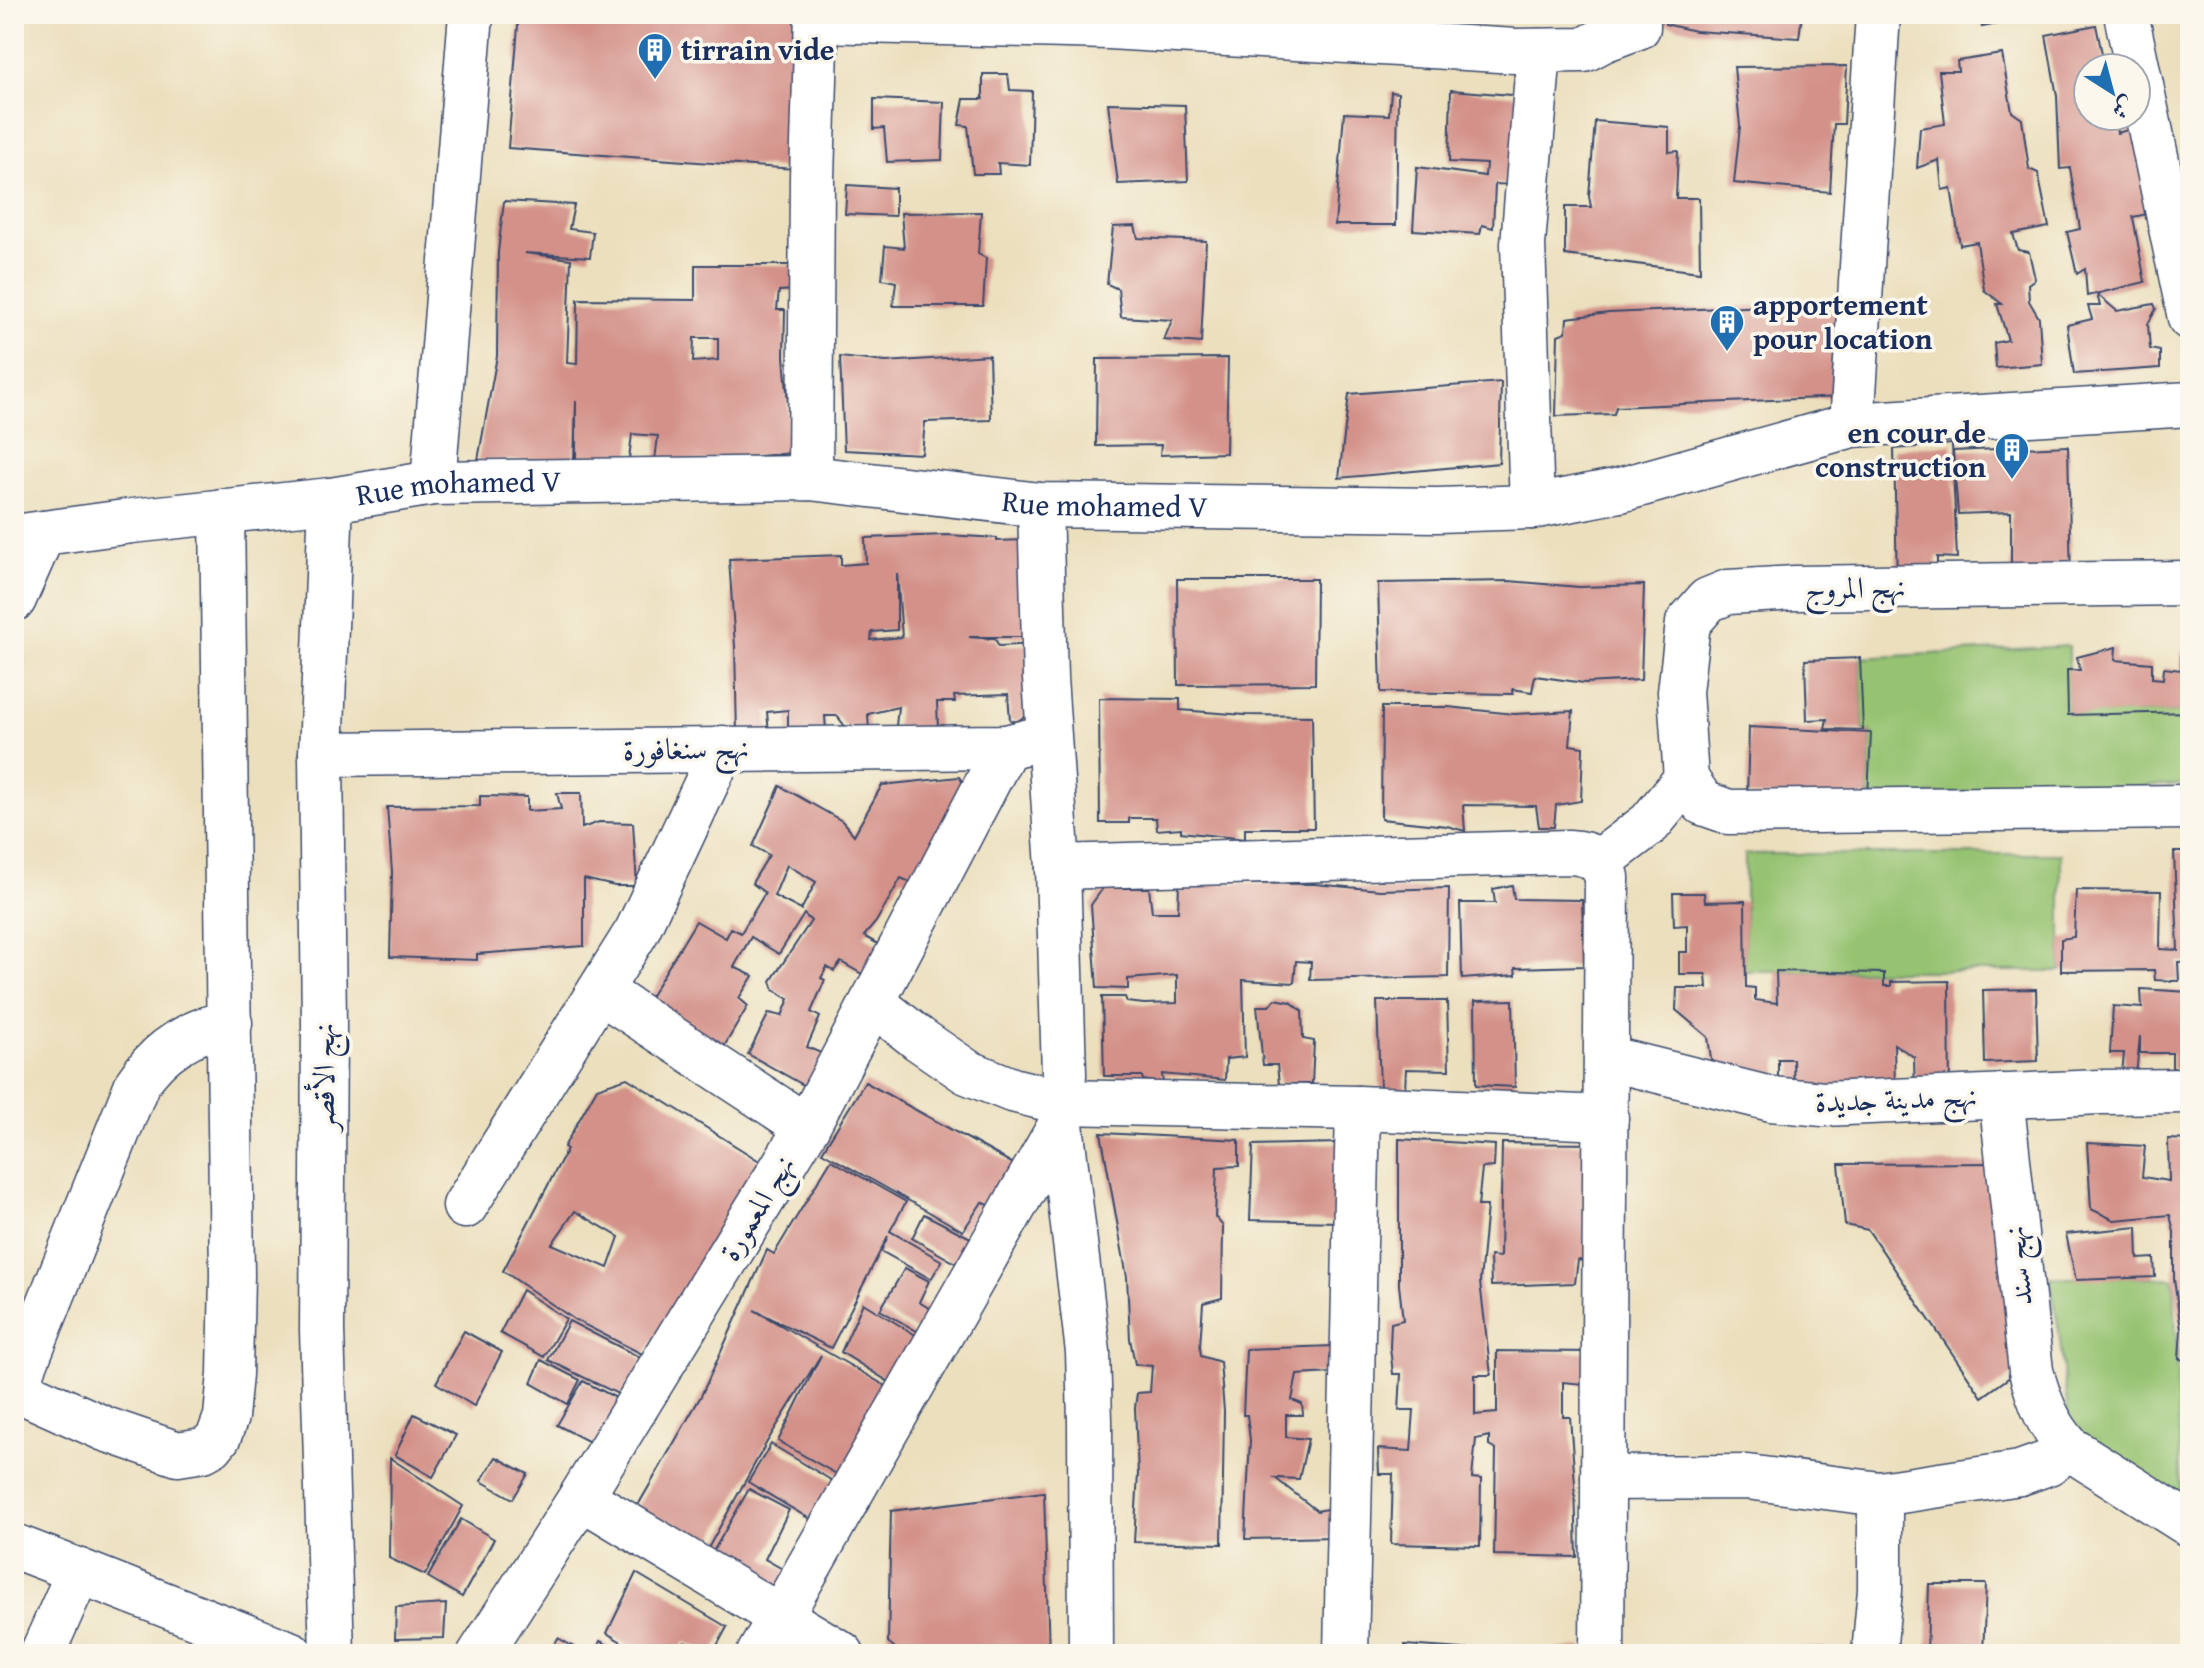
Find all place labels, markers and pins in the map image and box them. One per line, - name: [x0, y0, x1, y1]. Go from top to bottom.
- place label: tirrain vide: [681, 27, 835, 71]
- building icon: tirrain vide: [636, 31, 674, 81]
- place label: apportement pour location: [1753, 282, 1933, 360]
- building icon: apportement pour location: [1708, 303, 1746, 353]
- place label: en cour de construction: [1815, 410, 1986, 488]
- building icon: en cour de construction: [1993, 431, 2031, 481]

